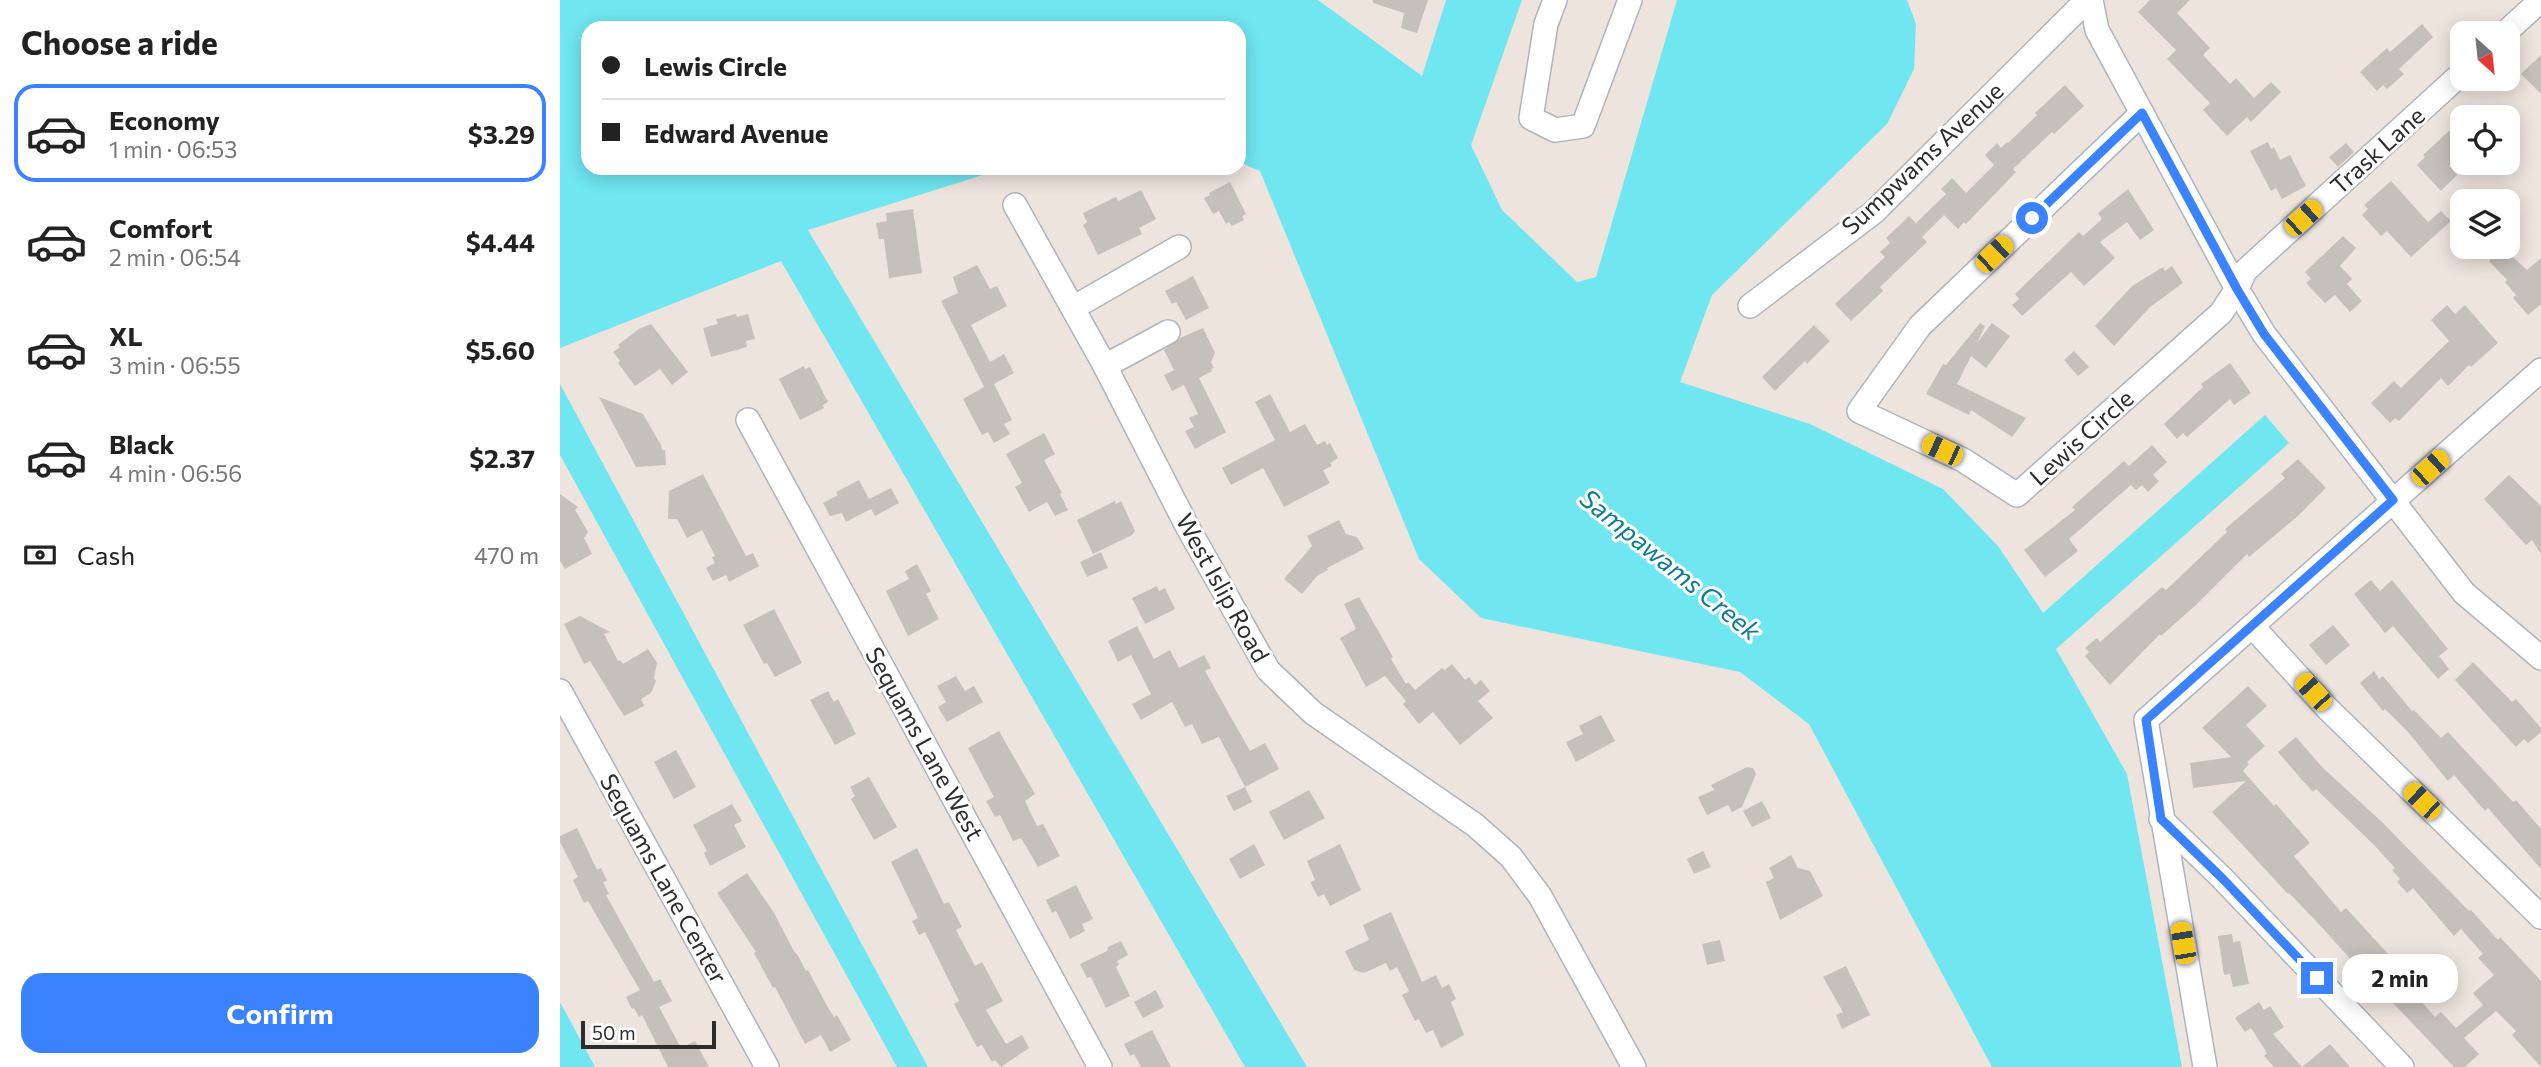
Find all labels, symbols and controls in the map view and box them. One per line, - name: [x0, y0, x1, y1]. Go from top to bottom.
- north arrow: [2450, 21, 2520, 91]
- map controls: [2450, 21, 2520, 259]
- text: Choose a ride: [21, 22, 218, 62]
- text: Lewis Circle: [644, 50, 787, 81]
- street label: Sumpwams Avenue: [1835, 76, 2009, 240]
- street label: Trask Lane: [2324, 100, 2430, 200]
- icon: car: [25, 102, 88, 165]
- text: Economy: [109, 104, 220, 135]
- button: locate: [2450, 105, 2520, 175]
- text: Edward Avenue: [644, 117, 829, 148]
- text: $3.29: [468, 118, 535, 149]
- text: 1 min · 06:53: [109, 135, 237, 163]
- button: layers: [2450, 189, 2520, 259]
- car: [2281, 196, 2326, 240]
- route start: [2016, 202, 2048, 234]
- icon: car: [25, 210, 88, 273]
- text: Comfort: [109, 212, 212, 243]
- text: $4.44: [466, 226, 535, 257]
- car: [1972, 232, 2017, 276]
- text: 2 min · 06:54: [109, 243, 241, 271]
- icon: car: [25, 318, 88, 381]
- text: XL: [109, 320, 143, 351]
- text: $5.60: [465, 334, 535, 365]
- text: 3 min · 06:55: [109, 351, 241, 379]
- street label: Lewis Circle: [2023, 383, 2139, 491]
- icon: car: [25, 426, 88, 489]
- text: Black: [109, 428, 175, 459]
- car: [1919, 432, 1966, 468]
- text: $2.37: [469, 442, 535, 473]
- car: [2408, 446, 2453, 490]
- text: 4 min · 06:56: [109, 459, 242, 487]
- water label: Sampawams Creek: [1575, 482, 1768, 647]
- street label: West Islip Road: [1171, 508, 1276, 667]
- icon: cash: [21, 536, 59, 574]
- text: Cash: [77, 539, 135, 570]
- text: 470 m: [474, 541, 539, 569]
- street label: Sequams Lane West: [860, 642, 991, 845]
- car: [2292, 669, 2335, 715]
- street label: Sequams Lane Center: [595, 768, 734, 989]
- car: [2400, 779, 2445, 823]
- car: [2170, 920, 2197, 966]
- callout: 2 min: [2342, 954, 2457, 1002]
- route end: [2301, 962, 2333, 994]
- text: 2 min: [2371, 964, 2429, 992]
- button: Confirm: [21, 973, 539, 1053]
- scale bar: [581, 1018, 716, 1050]
- text: 50 m: [592, 1021, 636, 1044]

